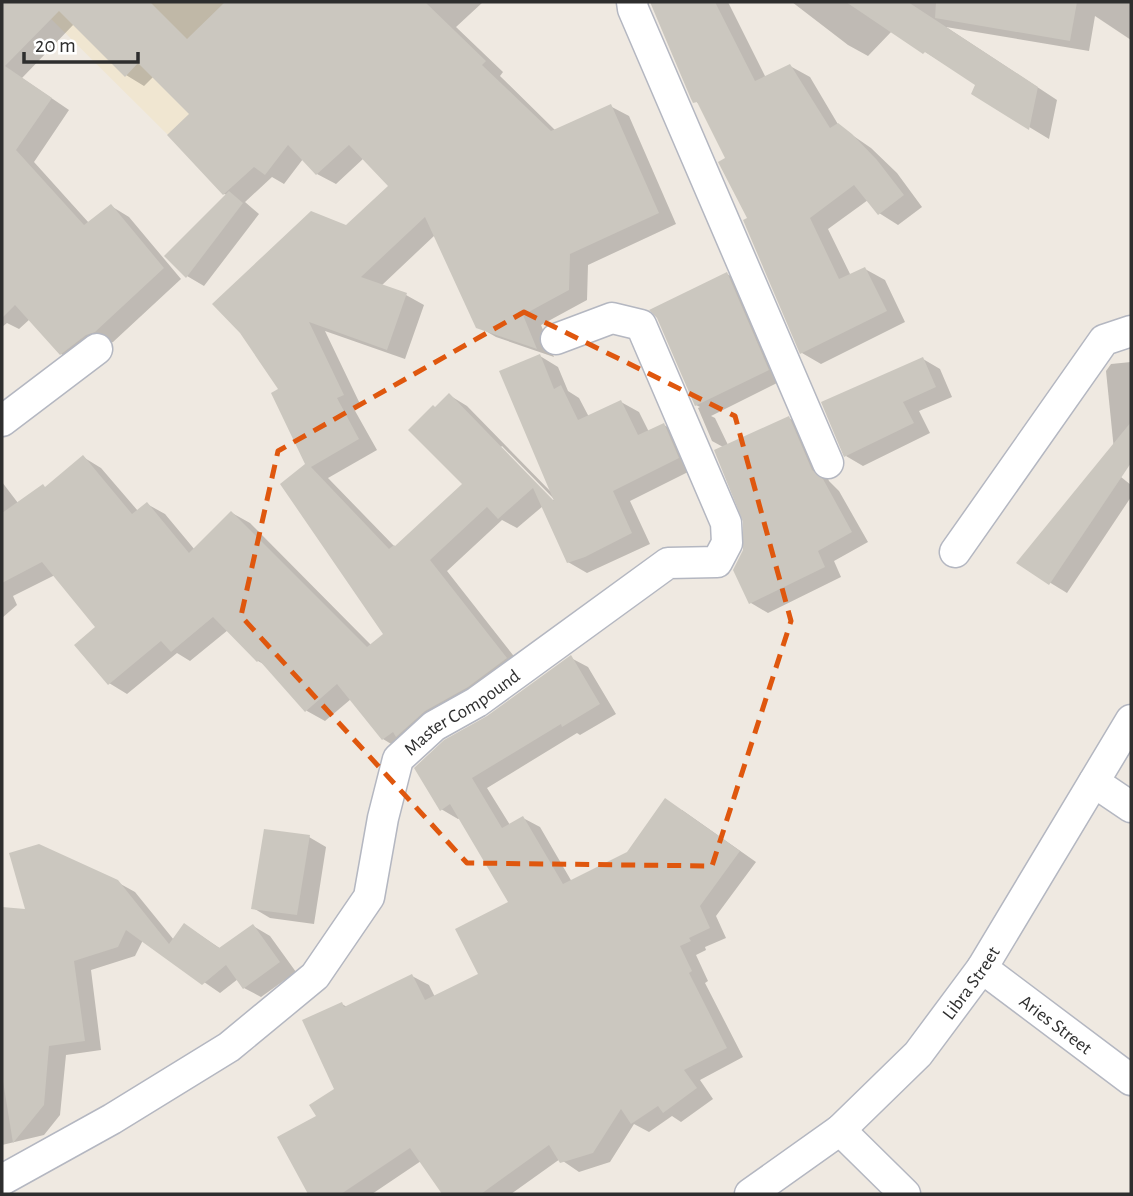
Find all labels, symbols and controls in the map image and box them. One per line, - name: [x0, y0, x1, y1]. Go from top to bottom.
- scale bar: [24, 21, 138, 65]
- text: 20 m: [35, 35, 76, 56]
- street label: Master Compound: [401, 666, 524, 759]
- street label: Libra Street: [939, 943, 1004, 1023]
- street label: Aries Street: [1016, 992, 1095, 1058]

